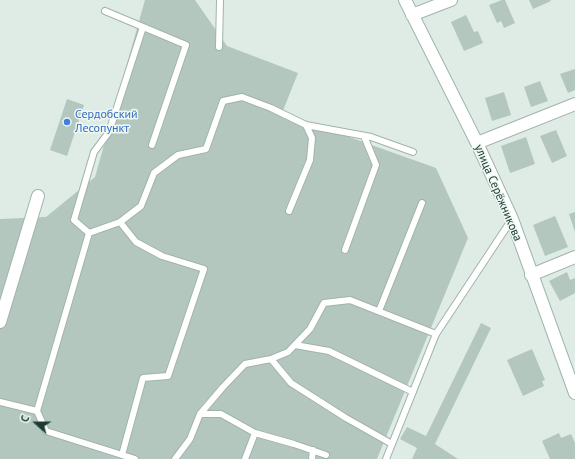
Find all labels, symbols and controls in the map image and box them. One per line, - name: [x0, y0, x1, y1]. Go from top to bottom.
- place label: Сердобский Лесопункт: [75, 108, 138, 136]
- marker: Сердобский Лесопункт: [62, 117, 72, 127]
- street label: улица Серёжникова: [471, 142, 525, 244]
- north arrow: [16, 403, 56, 443]
- text: С: [17, 413, 32, 424]

